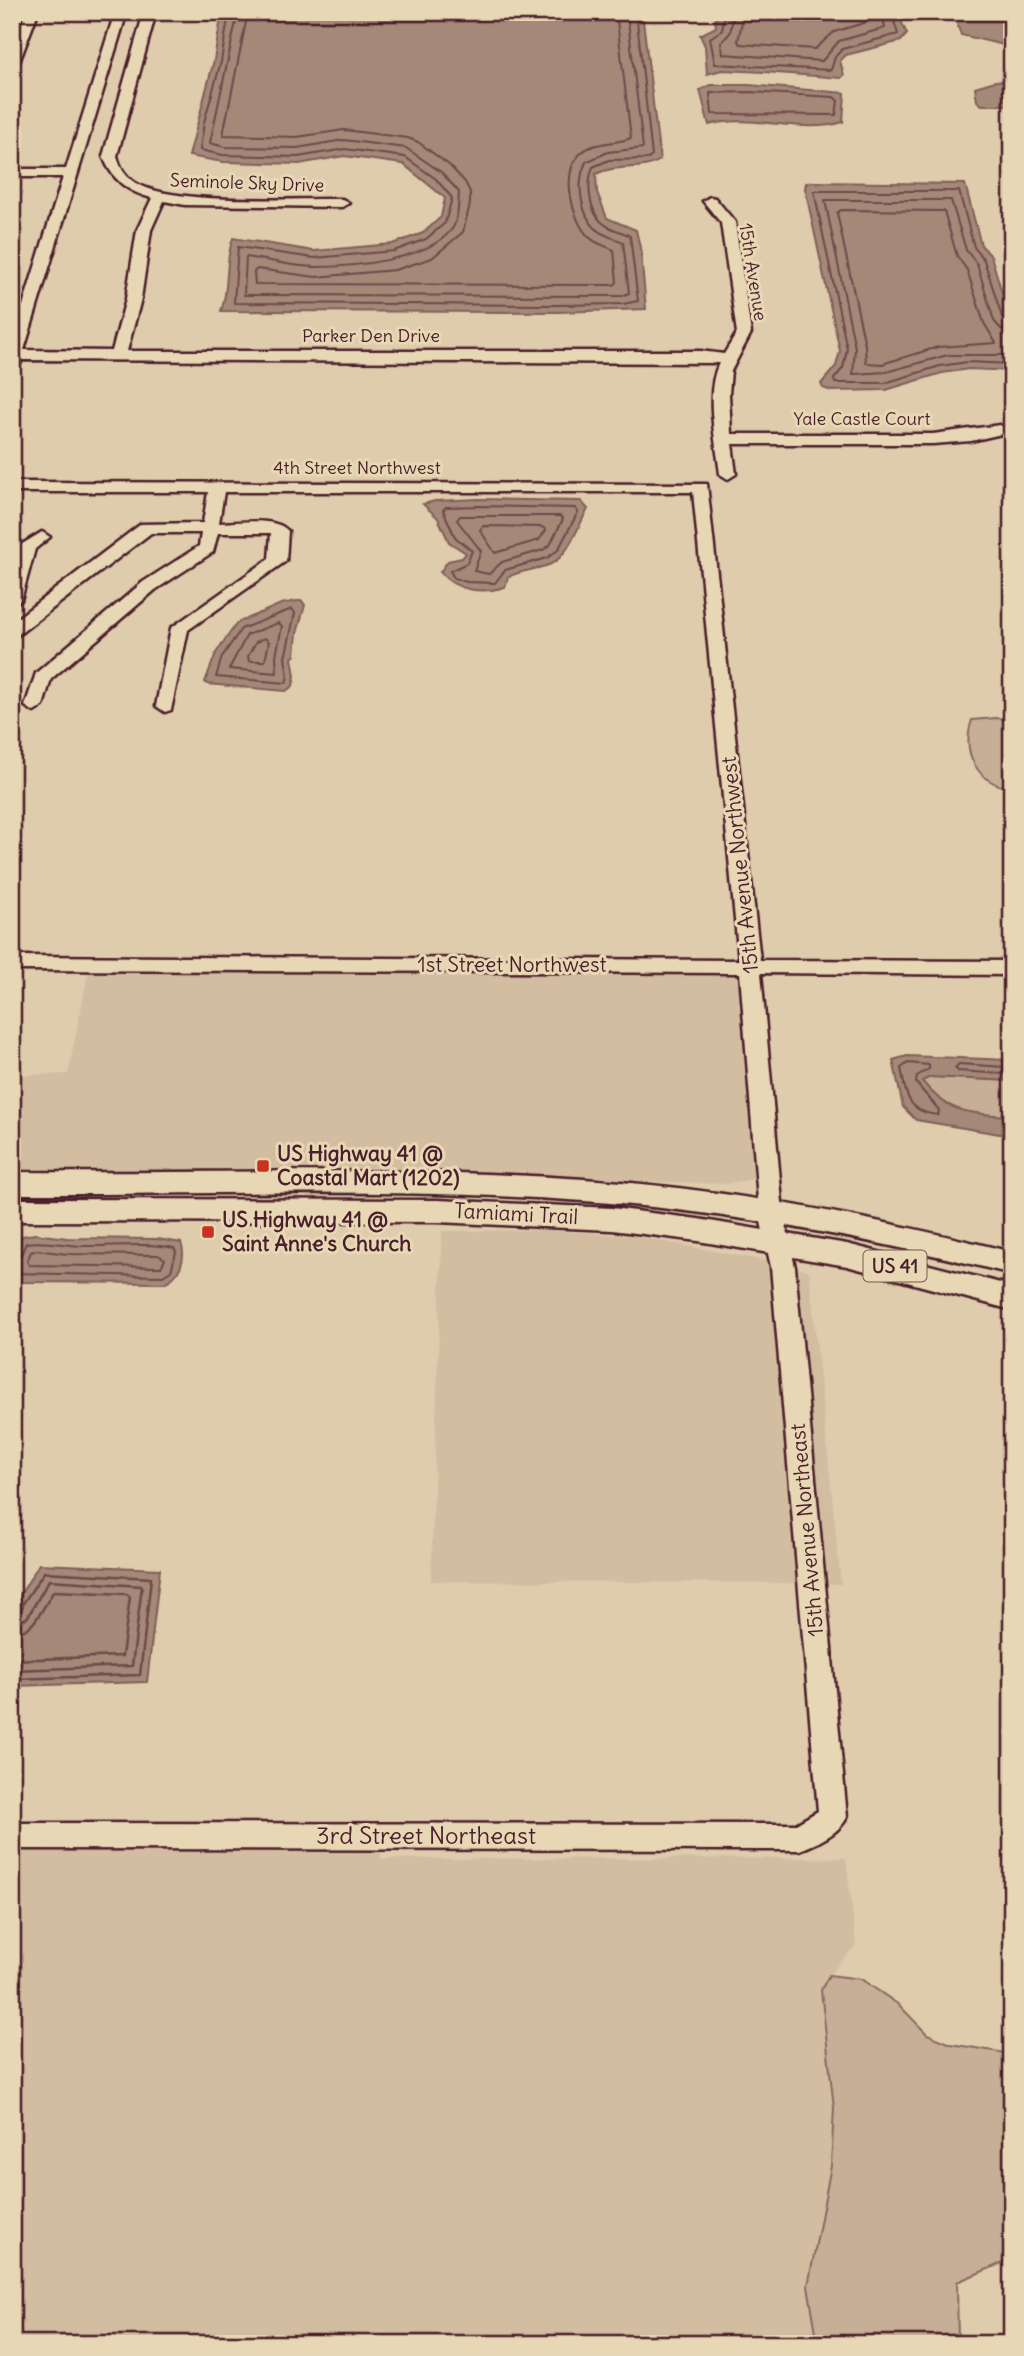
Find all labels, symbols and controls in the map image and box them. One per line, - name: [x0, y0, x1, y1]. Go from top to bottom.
- street label: Seminole Sky Drive: [169, 168, 325, 197]
- street label: 15th Avenue: [734, 221, 773, 322]
- street label: Parker Den Drive: [302, 324, 440, 347]
- street label: Yale Castle Court: [794, 407, 930, 430]
- street label: 4th Street Northwest: [273, 456, 441, 479]
- street label: 15th Avenue Northwest: [715, 755, 764, 975]
- street label: 1st Street Northwest: [417, 951, 607, 978]
- place label: US Highway 41 @ Coastal Mart (1202): [277, 1140, 460, 1191]
- marker: US Highway 41 @ Coastal Mart (1202): [255, 1158, 271, 1174]
- street label: Tamiami Trail: [453, 1197, 579, 1230]
- place label: US Highway 41 @ Saint Anne's Church: [222, 1206, 411, 1257]
- marker: US Highway 41 @ Saint Anne's Church: [200, 1224, 216, 1240]
- road number: US 41: [864, 1250, 926, 1282]
- street label: 15th Avenue Northeast: [784, 1422, 829, 1638]
- street label: 3rd Street Northeast: [316, 1820, 536, 1850]

